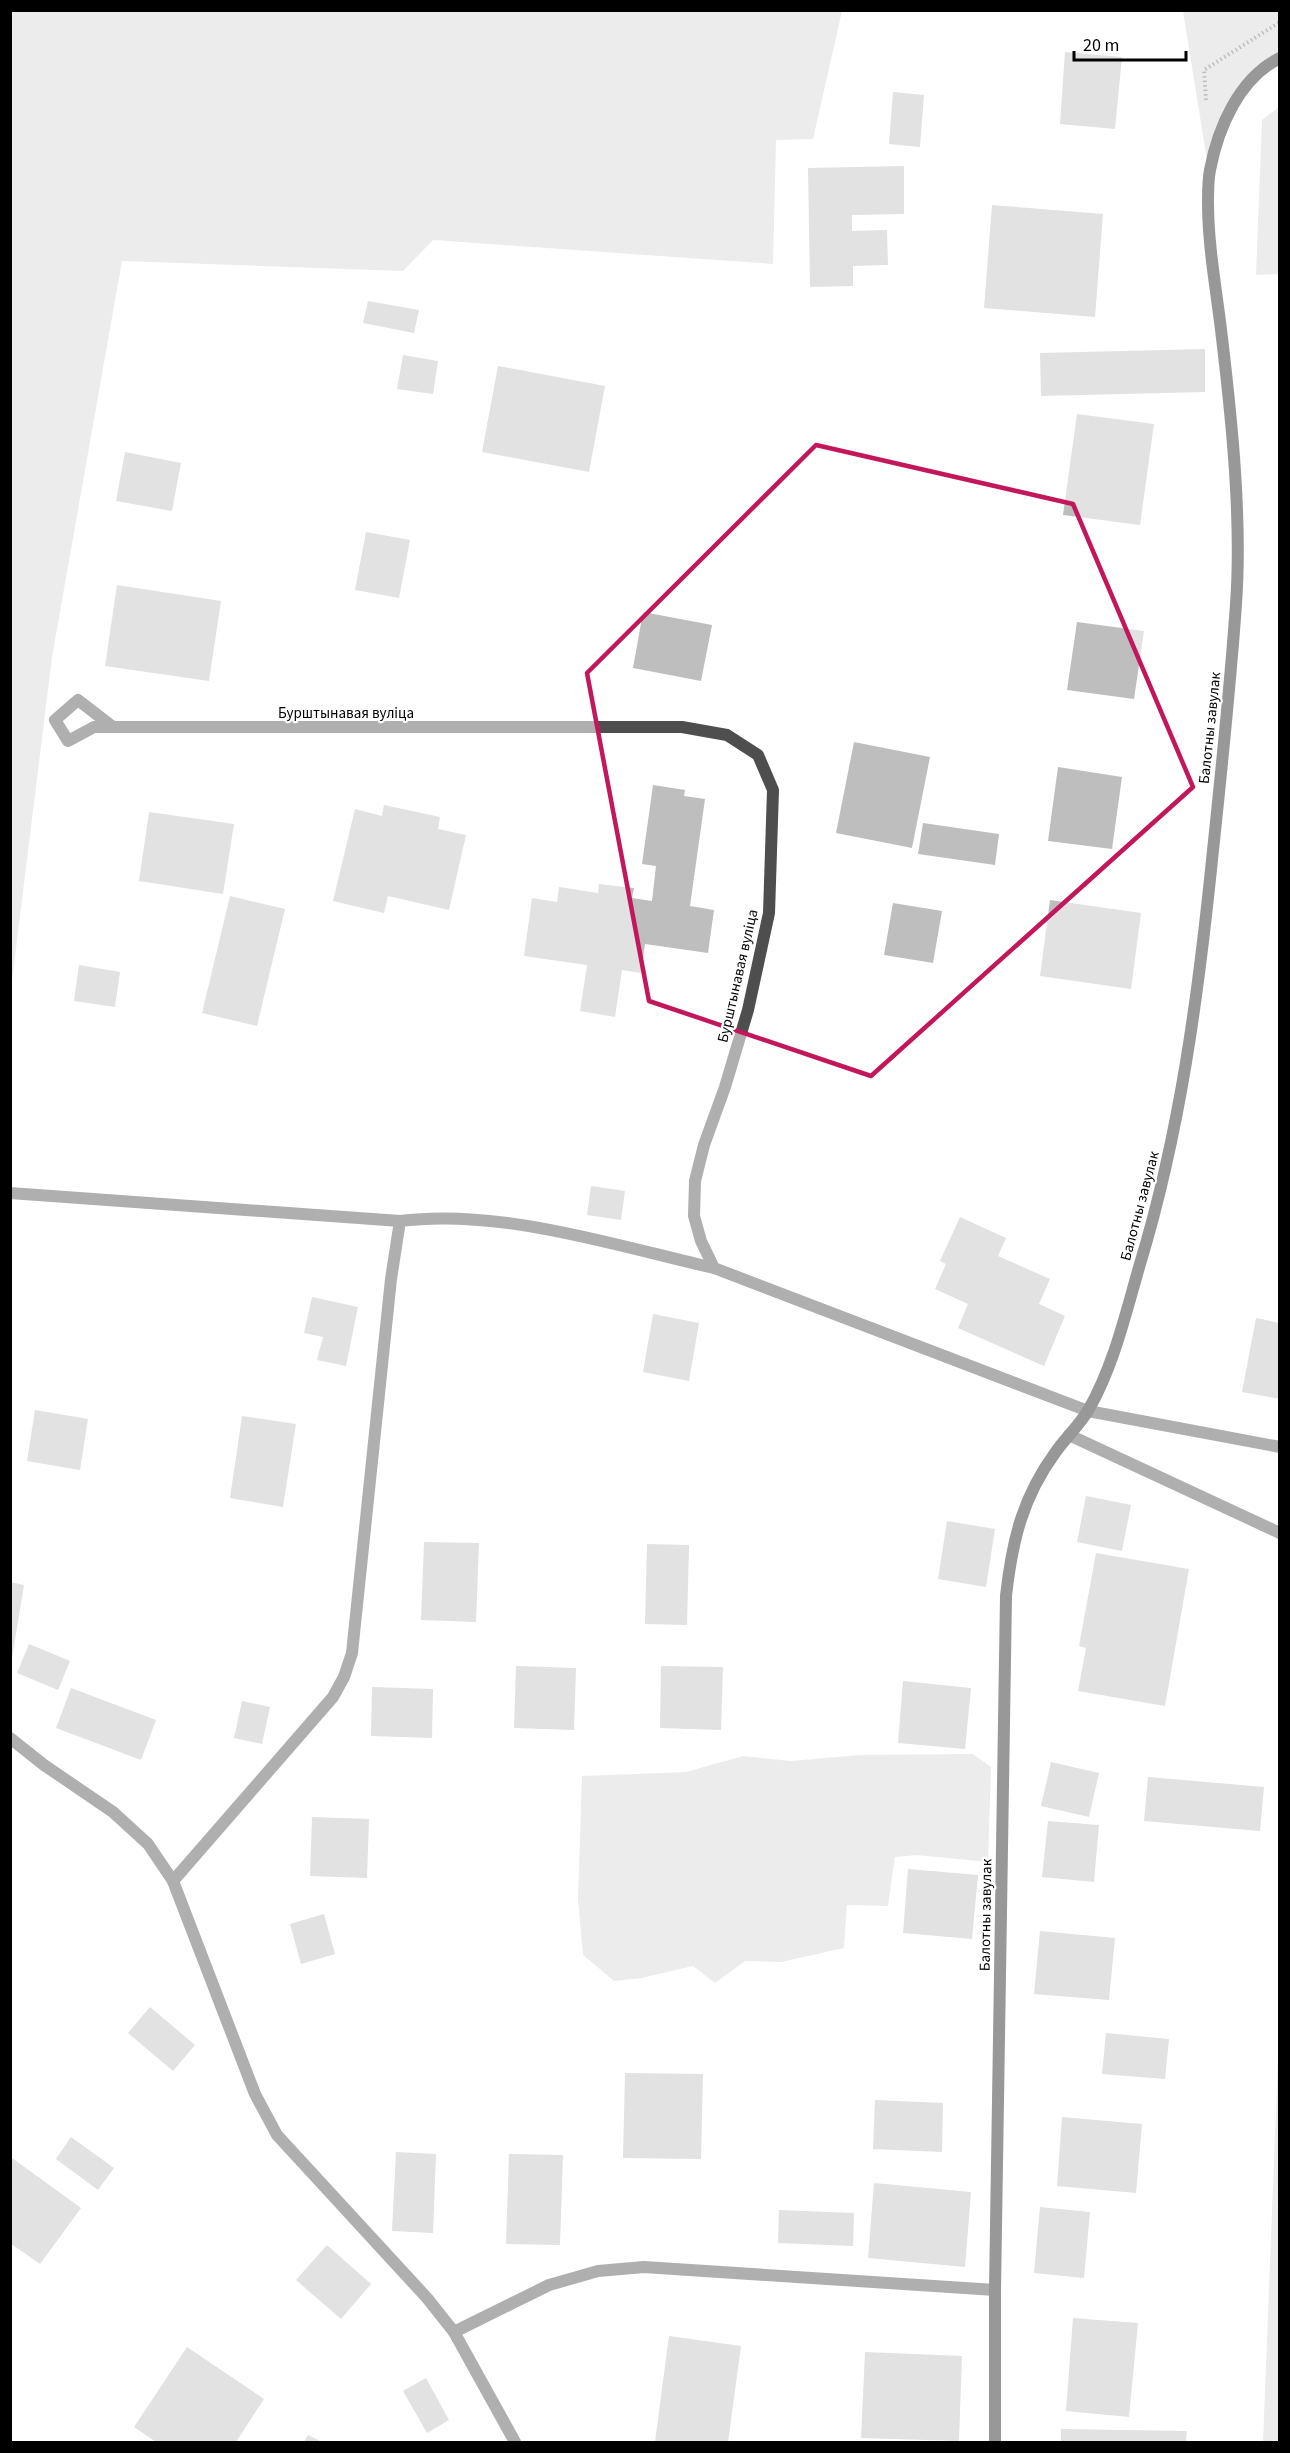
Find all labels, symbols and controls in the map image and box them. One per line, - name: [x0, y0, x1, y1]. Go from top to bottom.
- scale bar: [1074, 24, 1186, 62]
- text: 20 m: [1083, 33, 1119, 58]
- street label: Балотны завулак: [1194, 670, 1226, 785]
- street label: Бурштынавая вуліца: [278, 703, 414, 724]
- street label: Бурштынавая вуліца: [712, 907, 764, 1045]
- street label: Балотны завулак: [1115, 1148, 1165, 1263]
- street label: Балотны завулак: [975, 1858, 997, 1971]

